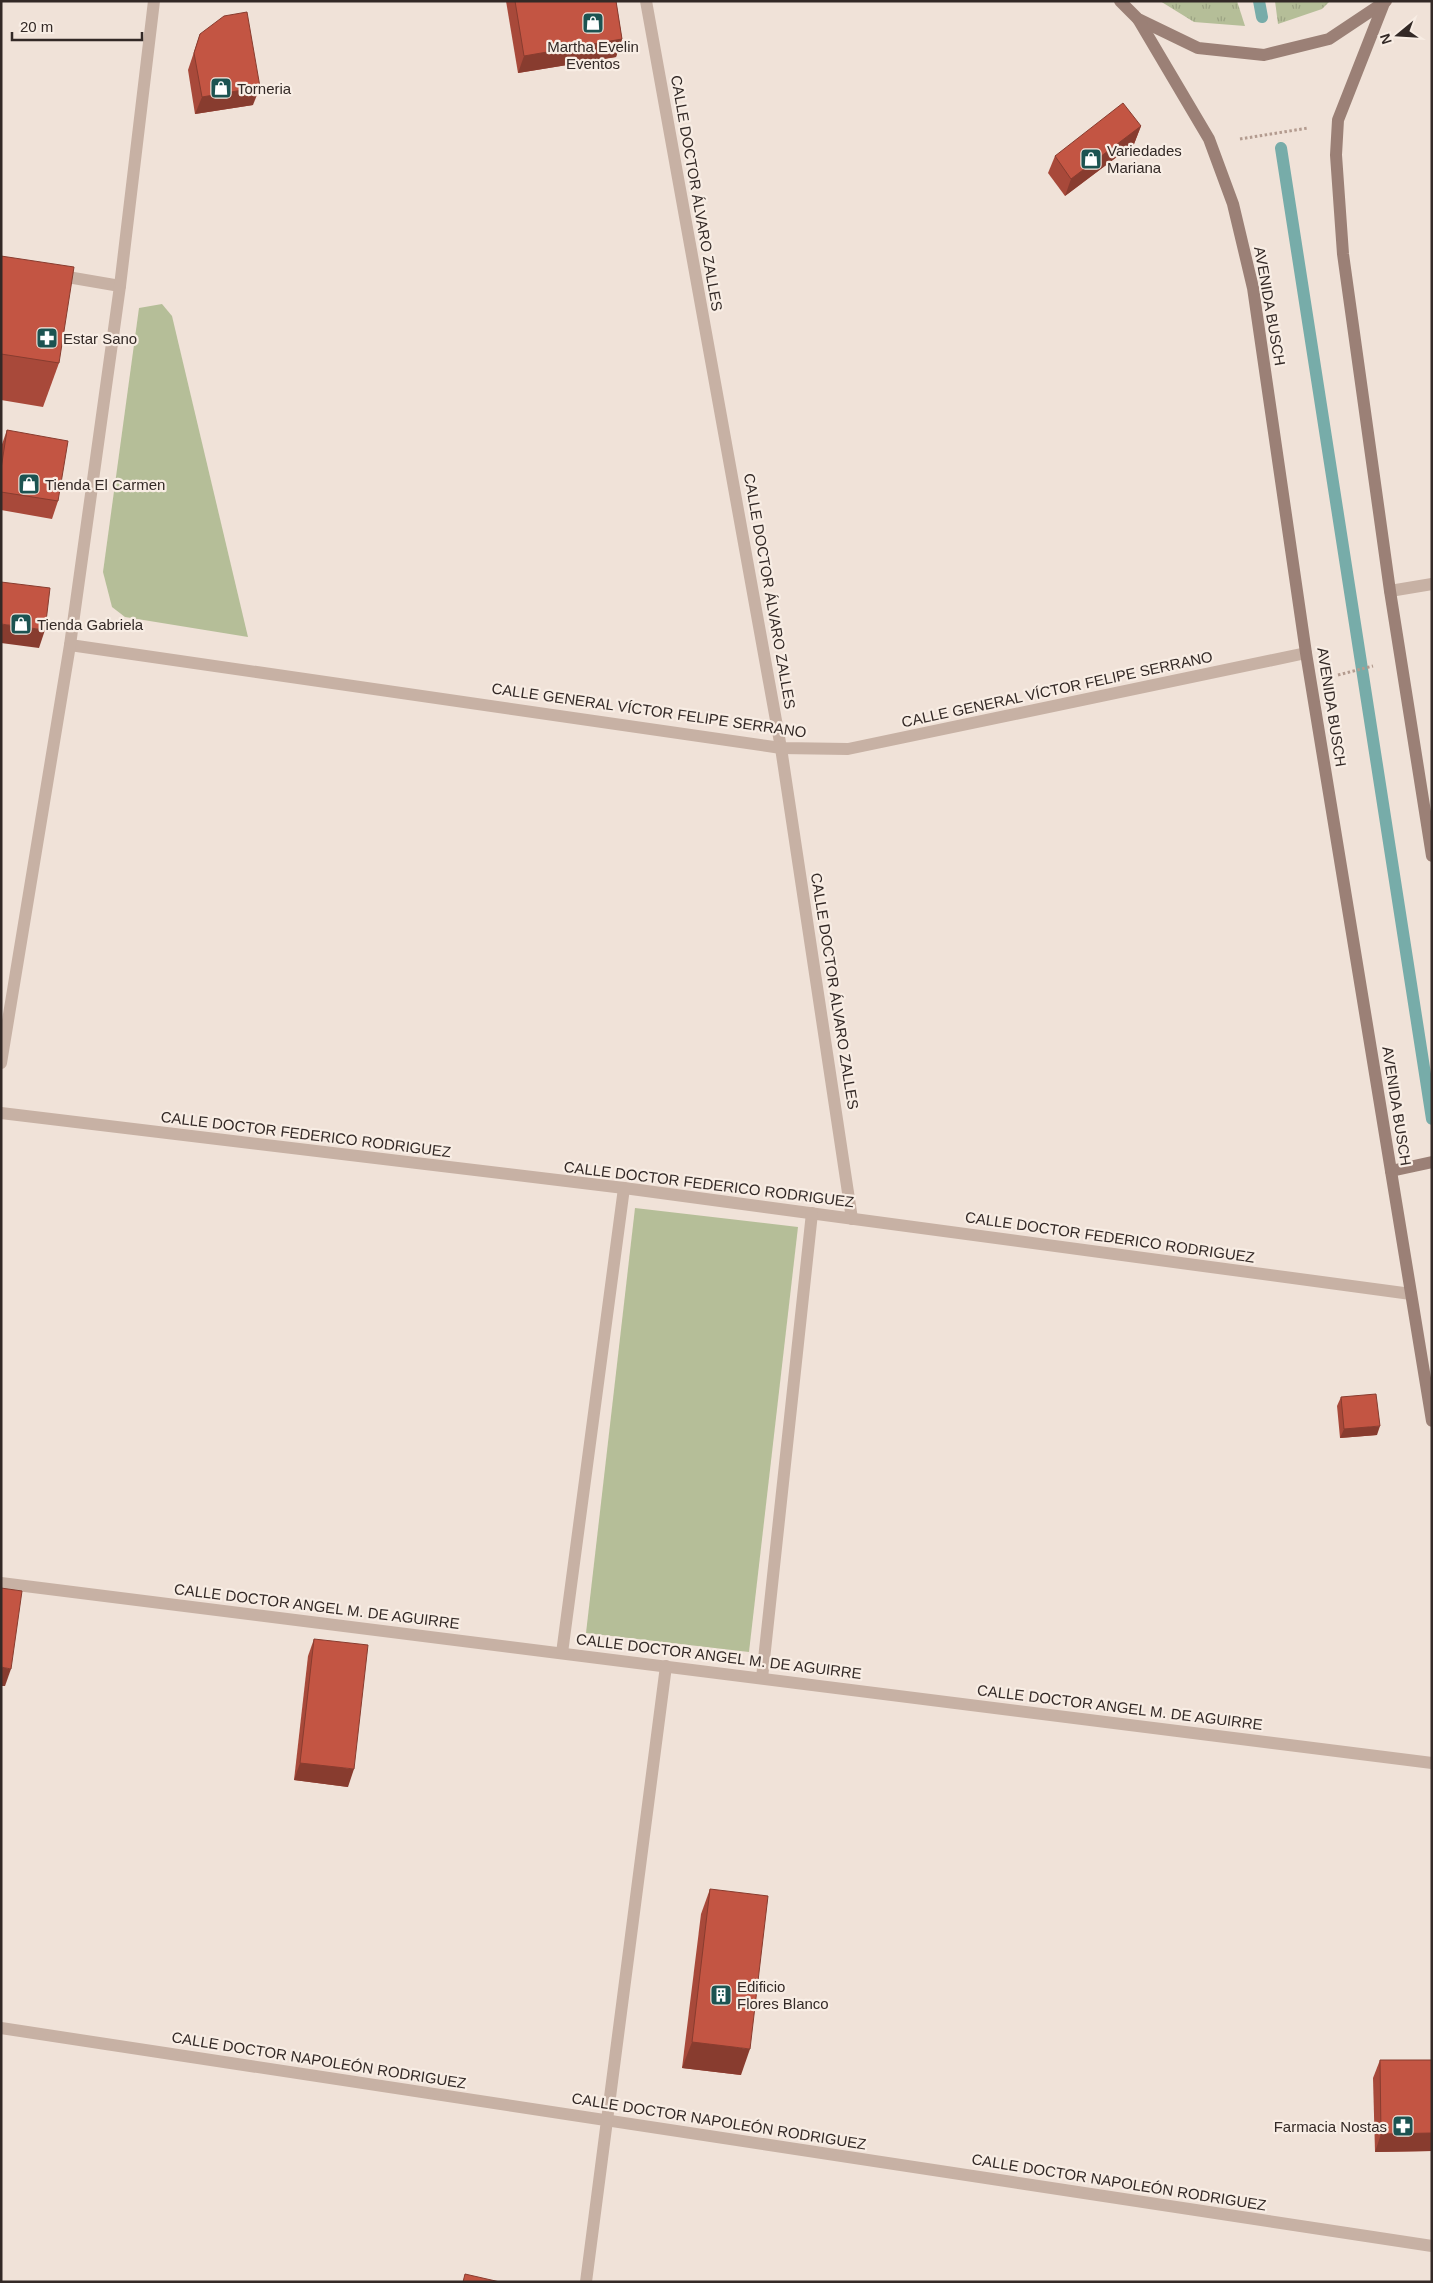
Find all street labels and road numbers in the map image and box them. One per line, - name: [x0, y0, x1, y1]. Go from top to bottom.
- street label: CALLE DOCTOR ÁLVARO ZALLES: [668, 74, 726, 312]
- street label: AVENIDA BUSCH: [1251, 245, 1289, 367]
- street label: CALLE DOCTOR ÁLVARO ZALLES: [741, 472, 799, 710]
- street label: AVENIDA BUSCH: [1314, 646, 1350, 768]
- street label: CALLE GENERAL VÍCTOR FELIPE SERRANO: [900, 648, 1214, 730]
- street label: CALLE GENERAL VÍCTOR FELIPE SERRANO: [491, 679, 807, 741]
- street label: CALLE DOCTOR ÁLVARO ZALLES: [808, 872, 862, 1110]
- street label: AVENIDA BUSCH: [1379, 1045, 1415, 1167]
- street label: CALLE DOCTOR FEDERICO RODRIGUEZ: [160, 1108, 452, 1160]
- street label: CALLE DOCTOR FEDERICO RODRIGUEZ: [563, 1158, 855, 1210]
- street label: CALLE DOCTOR FEDERICO RODRIGUEZ: [964, 1208, 1256, 1266]
- street label: CALLE DOCTOR ANGEL M. DE AGUIRRE: [173, 1580, 461, 1632]
- street label: CALLE DOCTOR ANGEL M. DE AGUIRRE: [575, 1630, 863, 1682]
- street label: CALLE DOCTOR ANGEL M. DE AGUIRRE: [976, 1681, 1264, 1733]
- street label: CALLE DOCTOR NAPOLEÓN RODRIGUEZ: [170, 2028, 468, 2092]
- street label: CALLE DOCTOR NAPOLEÓN RODRIGUEZ: [570, 2089, 868, 2153]
- street label: CALLE DOCTOR NAPOLEÓN RODRIGUEZ: [970, 2150, 1268, 2214]

